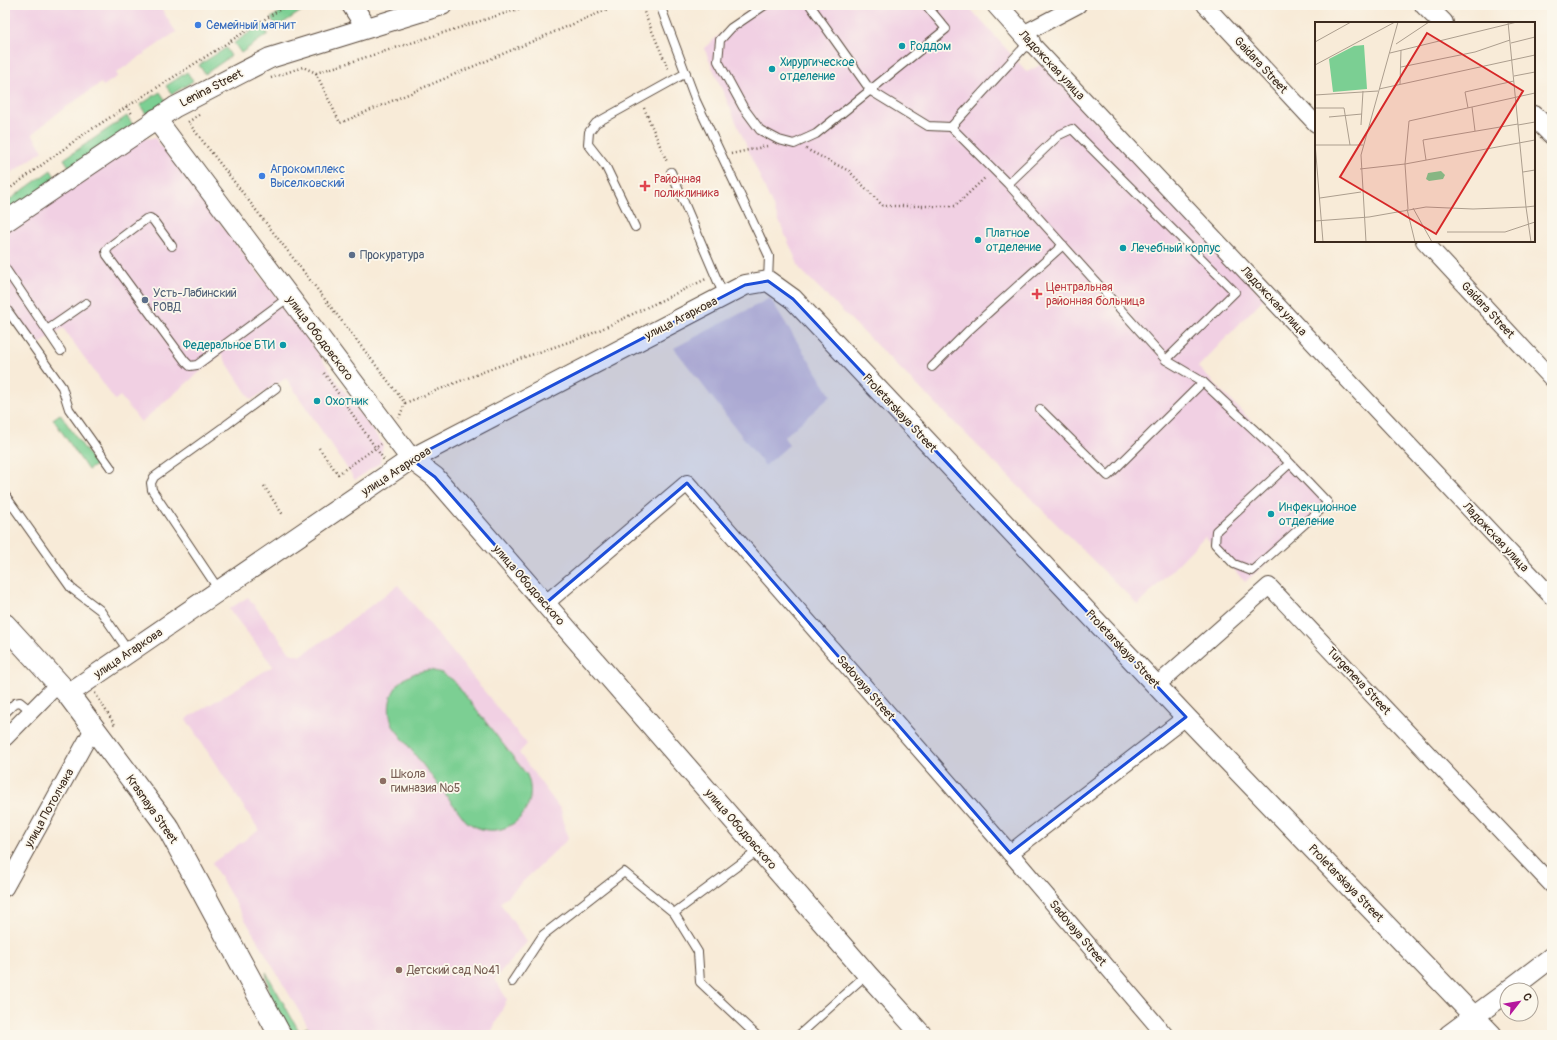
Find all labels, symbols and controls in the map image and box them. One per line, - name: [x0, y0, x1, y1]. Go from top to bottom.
- place label: Семейный магнит: [206, 18, 296, 33]
- marker: Семейный магнит: [193, 20, 203, 30]
- inset map: [1315, 22, 1535, 242]
- street label: Ладожская улица: [1015, 27, 1088, 104]
- street label: Gaidara Street: [1231, 34, 1291, 97]
- place label: Роддом: [910, 39, 951, 54]
- marker: Роддом: [897, 41, 907, 51]
- place label: Хирургическое отделение: [780, 55, 854, 84]
- marker: Хирургическое отделение: [767, 64, 777, 74]
- street label: Lenina Street: [177, 66, 245, 111]
- place label: Агрокомплекс Выселковский: [270, 162, 345, 191]
- marker: Агрокомплекс Выселковский: [257, 171, 267, 181]
- place label: Районная поликлиника: [654, 172, 720, 201]
- marker: Районная поликлиника: [639, 180, 651, 192]
- place label: Платное отделение: [986, 226, 1041, 255]
- marker: Платное отделение: [973, 235, 983, 245]
- place label: Лечебный корпус: [1130, 241, 1221, 256]
- marker: Лечебный корпус: [1118, 243, 1128, 253]
- place label: Прокуратура: [360, 248, 425, 263]
- marker: Прокуратура: [347, 250, 357, 260]
- street label: Ладожская улица: [1237, 263, 1310, 340]
- street label: Gaidara Street: [1458, 279, 1518, 342]
- place label: Центральная районная больница: [1046, 280, 1145, 309]
- place label: Усть-Лабинский РОВД: [153, 286, 237, 315]
- marker: Центральная районная больница: [1031, 288, 1043, 300]
- street label: улица Ободовского: [282, 292, 357, 384]
- street label: улица Агаркова: [641, 293, 721, 344]
- marker: Усть-Лабинский РОВД: [140, 295, 150, 305]
- place label: Федеральное БТИ: [183, 338, 275, 353]
- marker: Федеральное БТИ: [278, 340, 288, 350]
- street label: Proletarskaya Street: [859, 371, 940, 456]
- place label: Охотник: [325, 394, 369, 409]
- marker: Охотник: [312, 396, 322, 406]
- street label: улица Агаркова: [358, 443, 434, 500]
- street label: Ладожская улица: [1459, 499, 1532, 576]
- place label: Инфекционное отделение: [1279, 500, 1356, 529]
- marker: Инфекционное отделение: [1266, 509, 1276, 519]
- street label: улица Ободовского: [489, 541, 568, 629]
- street label: Proletarskaya Street: [1082, 607, 1163, 692]
- street label: улица Агаркова: [90, 625, 166, 682]
- street label: Turgeneva Street: [1323, 644, 1394, 718]
- street label: Sadovaya Street: [833, 653, 898, 724]
- street label: улица Потолчака: [21, 766, 78, 851]
- place label: Школа гимназия №5: [391, 767, 460, 796]
- street label: Krasnaya Street: [122, 772, 181, 847]
- marker: Школа гимназия №5: [378, 776, 388, 786]
- street label: улица Ободовского: [701, 785, 780, 873]
- street label: Proletarskaya Street: [1305, 841, 1387, 925]
- street label: Sadovaya Street: [1046, 897, 1110, 969]
- place label: Детский сад №41: [406, 963, 500, 978]
- marker: Детский сад №41: [394, 965, 404, 975]
- north arrow: [1499, 982, 1539, 1022]
- text: С: [1520, 991, 1535, 1004]

